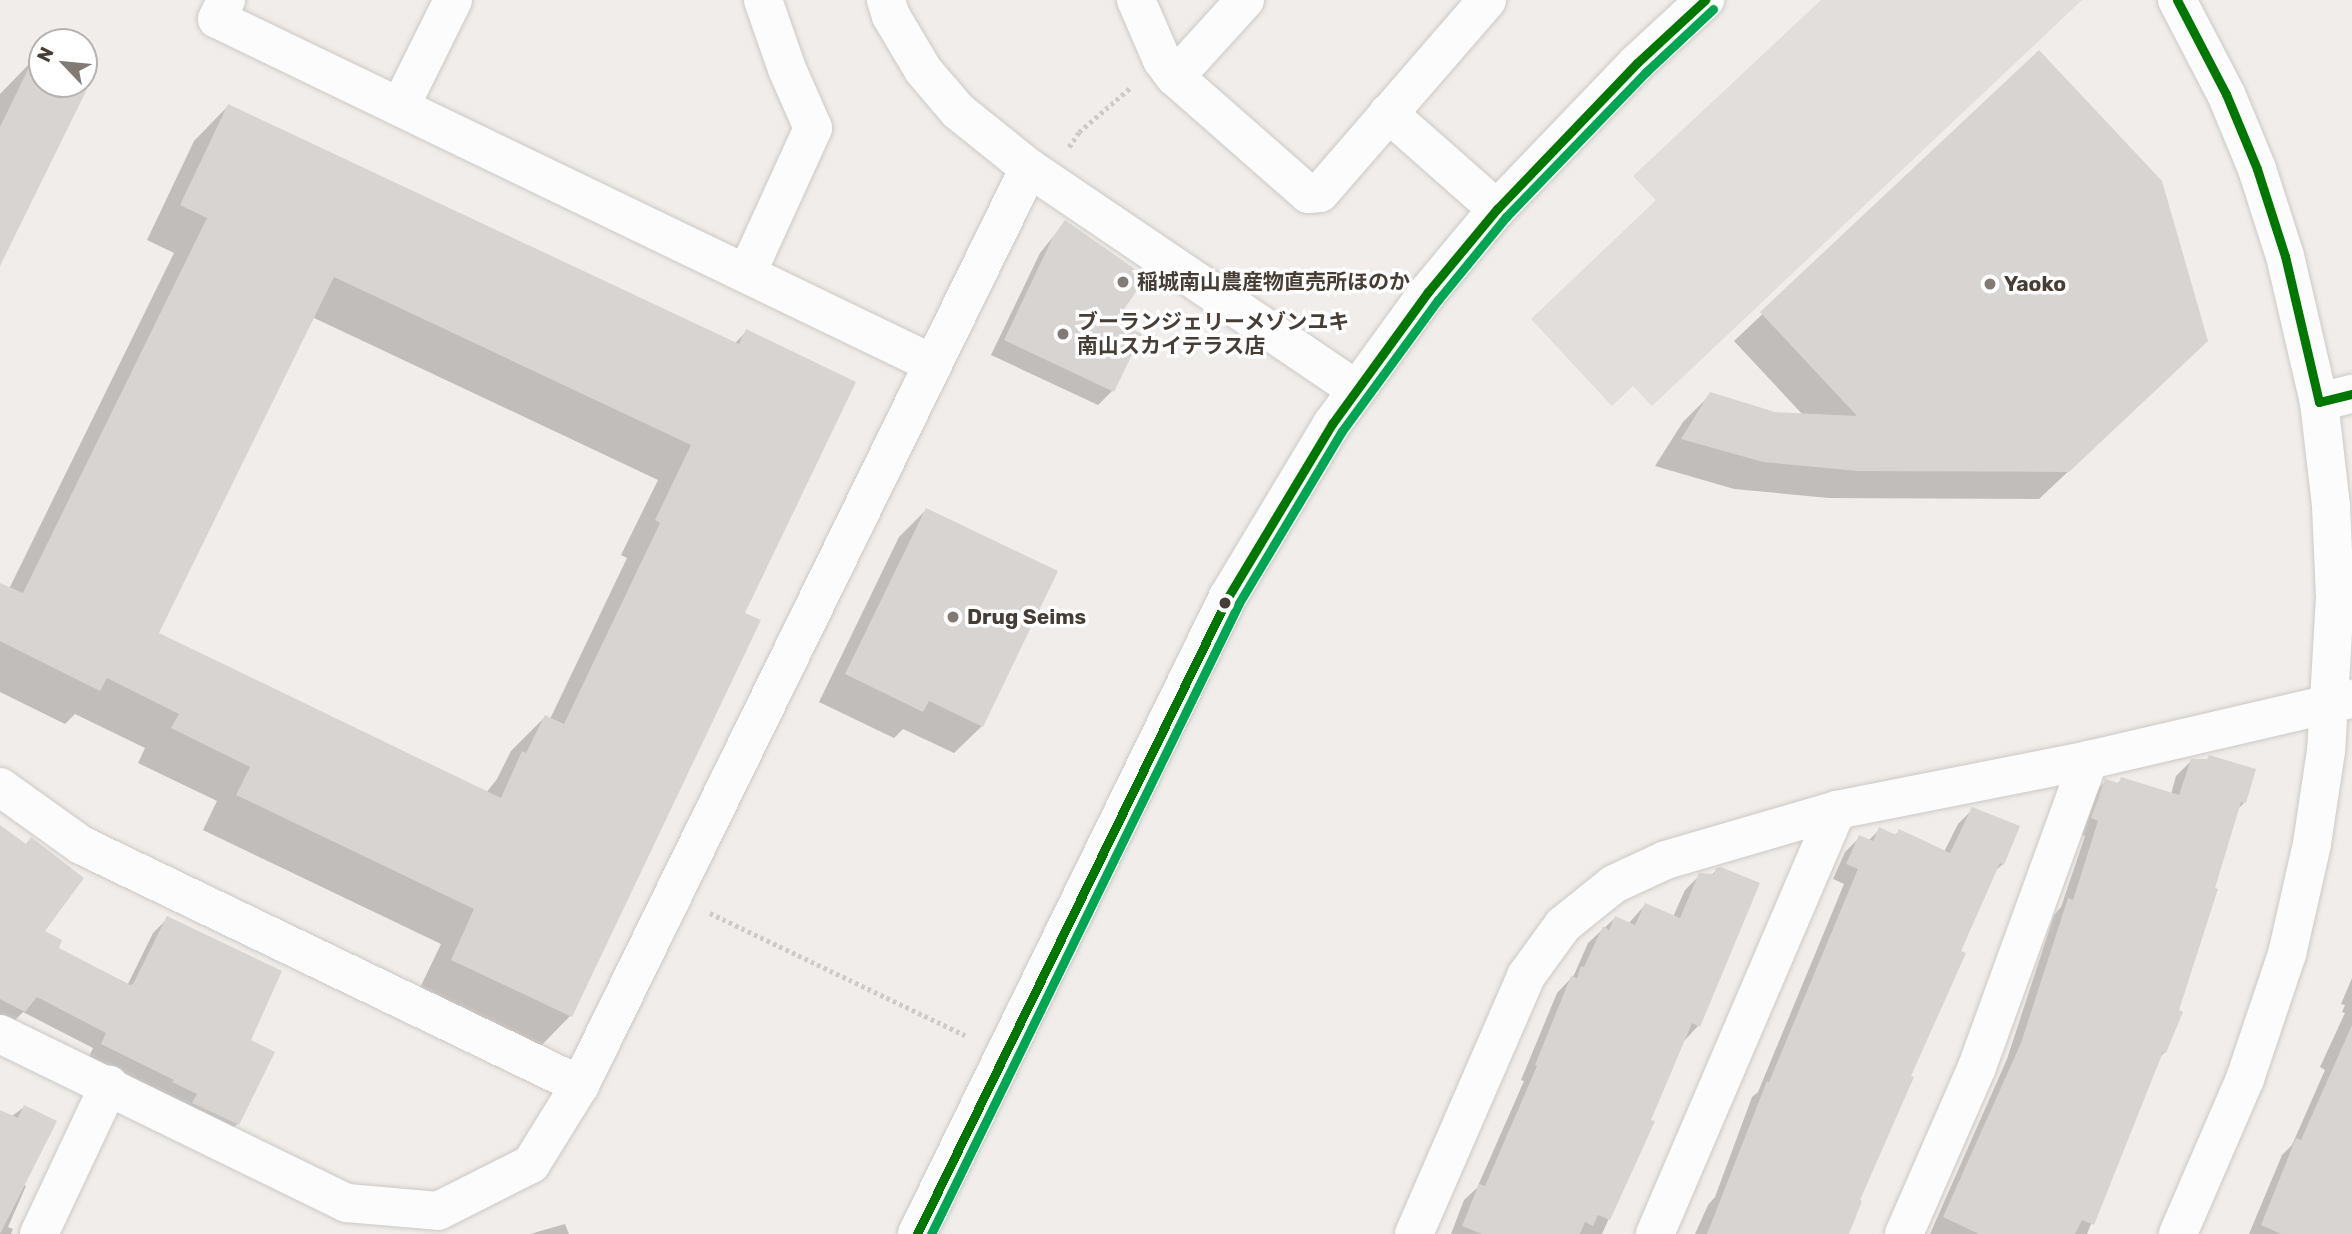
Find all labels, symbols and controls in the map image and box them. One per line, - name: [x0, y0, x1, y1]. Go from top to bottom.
- north arrow: [28, 28, 98, 98]
- text: N: [32, 43, 59, 66]
- place label: 稲城南山農産物直売所ほのか: [1137, 269, 1410, 295]
- place label: Yaoko: [2004, 271, 2066, 297]
- marker: 稲城南山農産物直売所ほのか: [1115, 274, 1131, 290]
- marker: Yaoko: [1982, 276, 1998, 292]
- place label: ブーランジェリーメゾンユキ 南山スカイテラス店: [1077, 309, 1350, 359]
- marker: ブーランジェリーメゾンユキ 南山スカイテラス店: [1055, 326, 1071, 342]
- unlabelled marker: [1218, 596, 1232, 610]
- place label: Drug Seims: [967, 604, 1086, 630]
- marker: Drug Seims: [945, 609, 961, 625]

